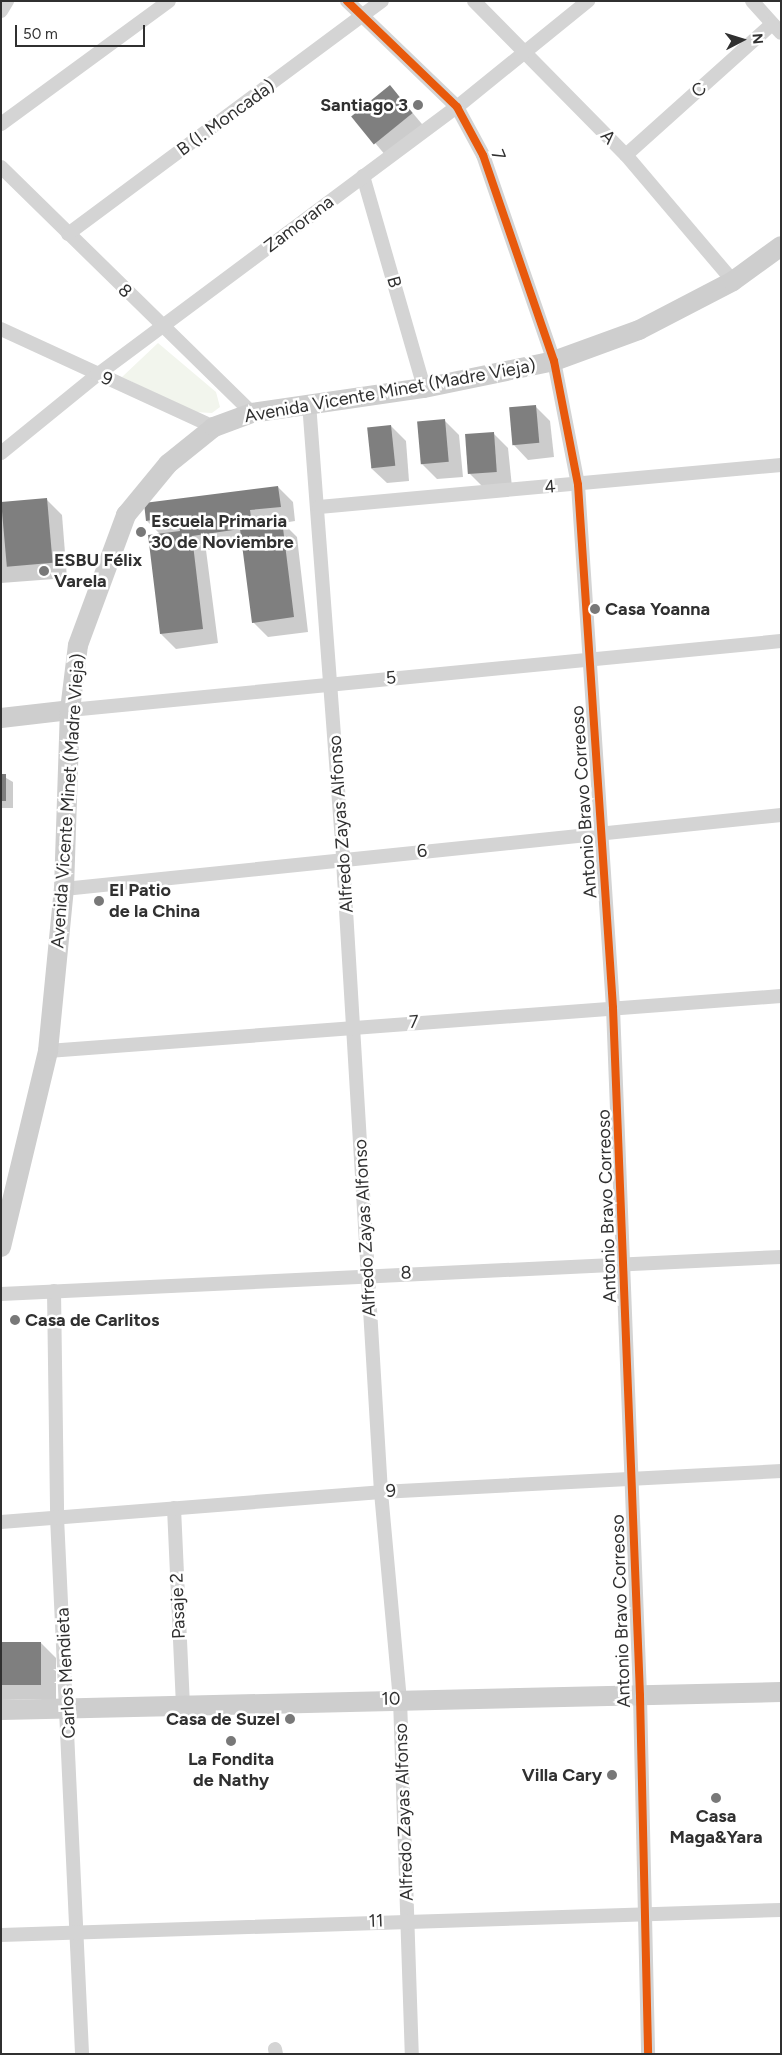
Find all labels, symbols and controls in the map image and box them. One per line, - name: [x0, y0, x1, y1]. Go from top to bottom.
- scale bar: [18, 15, 148, 47]
- north arrow: [717, 15, 767, 65]
- text: 50 m: [23, 25, 58, 43]
- text: N: [749, 33, 766, 45]
- street label: B (I. Moncada): [173, 75, 279, 161]
- street label: C: [687, 78, 711, 102]
- place label: Santiago 3: [320, 94, 408, 116]
- marker: Santiago 3: [412, 99, 424, 111]
- street label: A: [596, 125, 620, 149]
- street label: 7: [486, 146, 510, 164]
- street label: Zamorana: [260, 191, 338, 257]
- street label: B: [382, 274, 406, 290]
- street label: 8: [113, 279, 137, 303]
- street label: Avenida Vicente Minet (Madre Vieja): [243, 355, 537, 427]
- street label: 9: [98, 367, 116, 391]
- street label: 4: [543, 476, 557, 498]
- place label: Escuela Primaria 30 de Noviembre: [151, 511, 294, 554]
- marker: Escuela Primaria 30 de Noviembre: [135, 526, 147, 538]
- place label: ESBU Félix Varela: [54, 550, 142, 592]
- marker: ESBU Félix Varela: [38, 565, 50, 577]
- place label: Casa Yoanna: [605, 598, 710, 620]
- marker: Casa Yoanna: [589, 603, 601, 615]
- street label: Avenida Vicente Minet (Madre Vieja): [47, 653, 89, 949]
- street label: 5: [385, 667, 397, 689]
- street label: Antonio Bravo Correoso: [566, 705, 602, 899]
- street label: Alfredo Zayas Alfonso: [324, 734, 358, 914]
- street label: 6: [416, 840, 428, 862]
- place label: El Patio de la China: [109, 880, 200, 922]
- marker: El Patio de la China: [93, 895, 105, 907]
- street label: 7: [408, 1011, 420, 1033]
- street label: Antonio Bravo Correoso: [593, 1109, 621, 1303]
- street label: Alfredo Zayas Alfonso: [350, 1139, 380, 1317]
- street label: 8: [400, 1262, 412, 1284]
- place label: Casa de Carlitos: [25, 1309, 159, 1331]
- marker: Casa de Carlitos: [9, 1314, 21, 1326]
- street label: 9: [385, 1480, 397, 1502]
- street label: Antonio Bravo Correoso: [607, 1514, 635, 1708]
- street label: Pasaje 2: [166, 1573, 190, 1639]
- street label: Carlos Mendieta: [52, 1607, 80, 1739]
- street label: 10: [381, 1688, 401, 1710]
- place label: Casa de Suzel: [166, 1708, 280, 1730]
- marker: Casa de Suzel: [284, 1713, 296, 1725]
- street label: Alfredo Zayas Alfonso: [390, 1723, 418, 1901]
- marker: La Fondita de Nathy: [225, 1735, 237, 1747]
- place label: La Fondita de Nathy: [188, 1749, 274, 1792]
- place label: Villa Cary: [522, 1764, 602, 1786]
- marker: Villa Cary: [606, 1769, 618, 1781]
- marker: Casa Maga&Yara: [710, 1792, 722, 1804]
- place label: Casa Maga&Yara: [669, 1806, 763, 1848]
- street label: 11: [368, 1910, 384, 1932]

